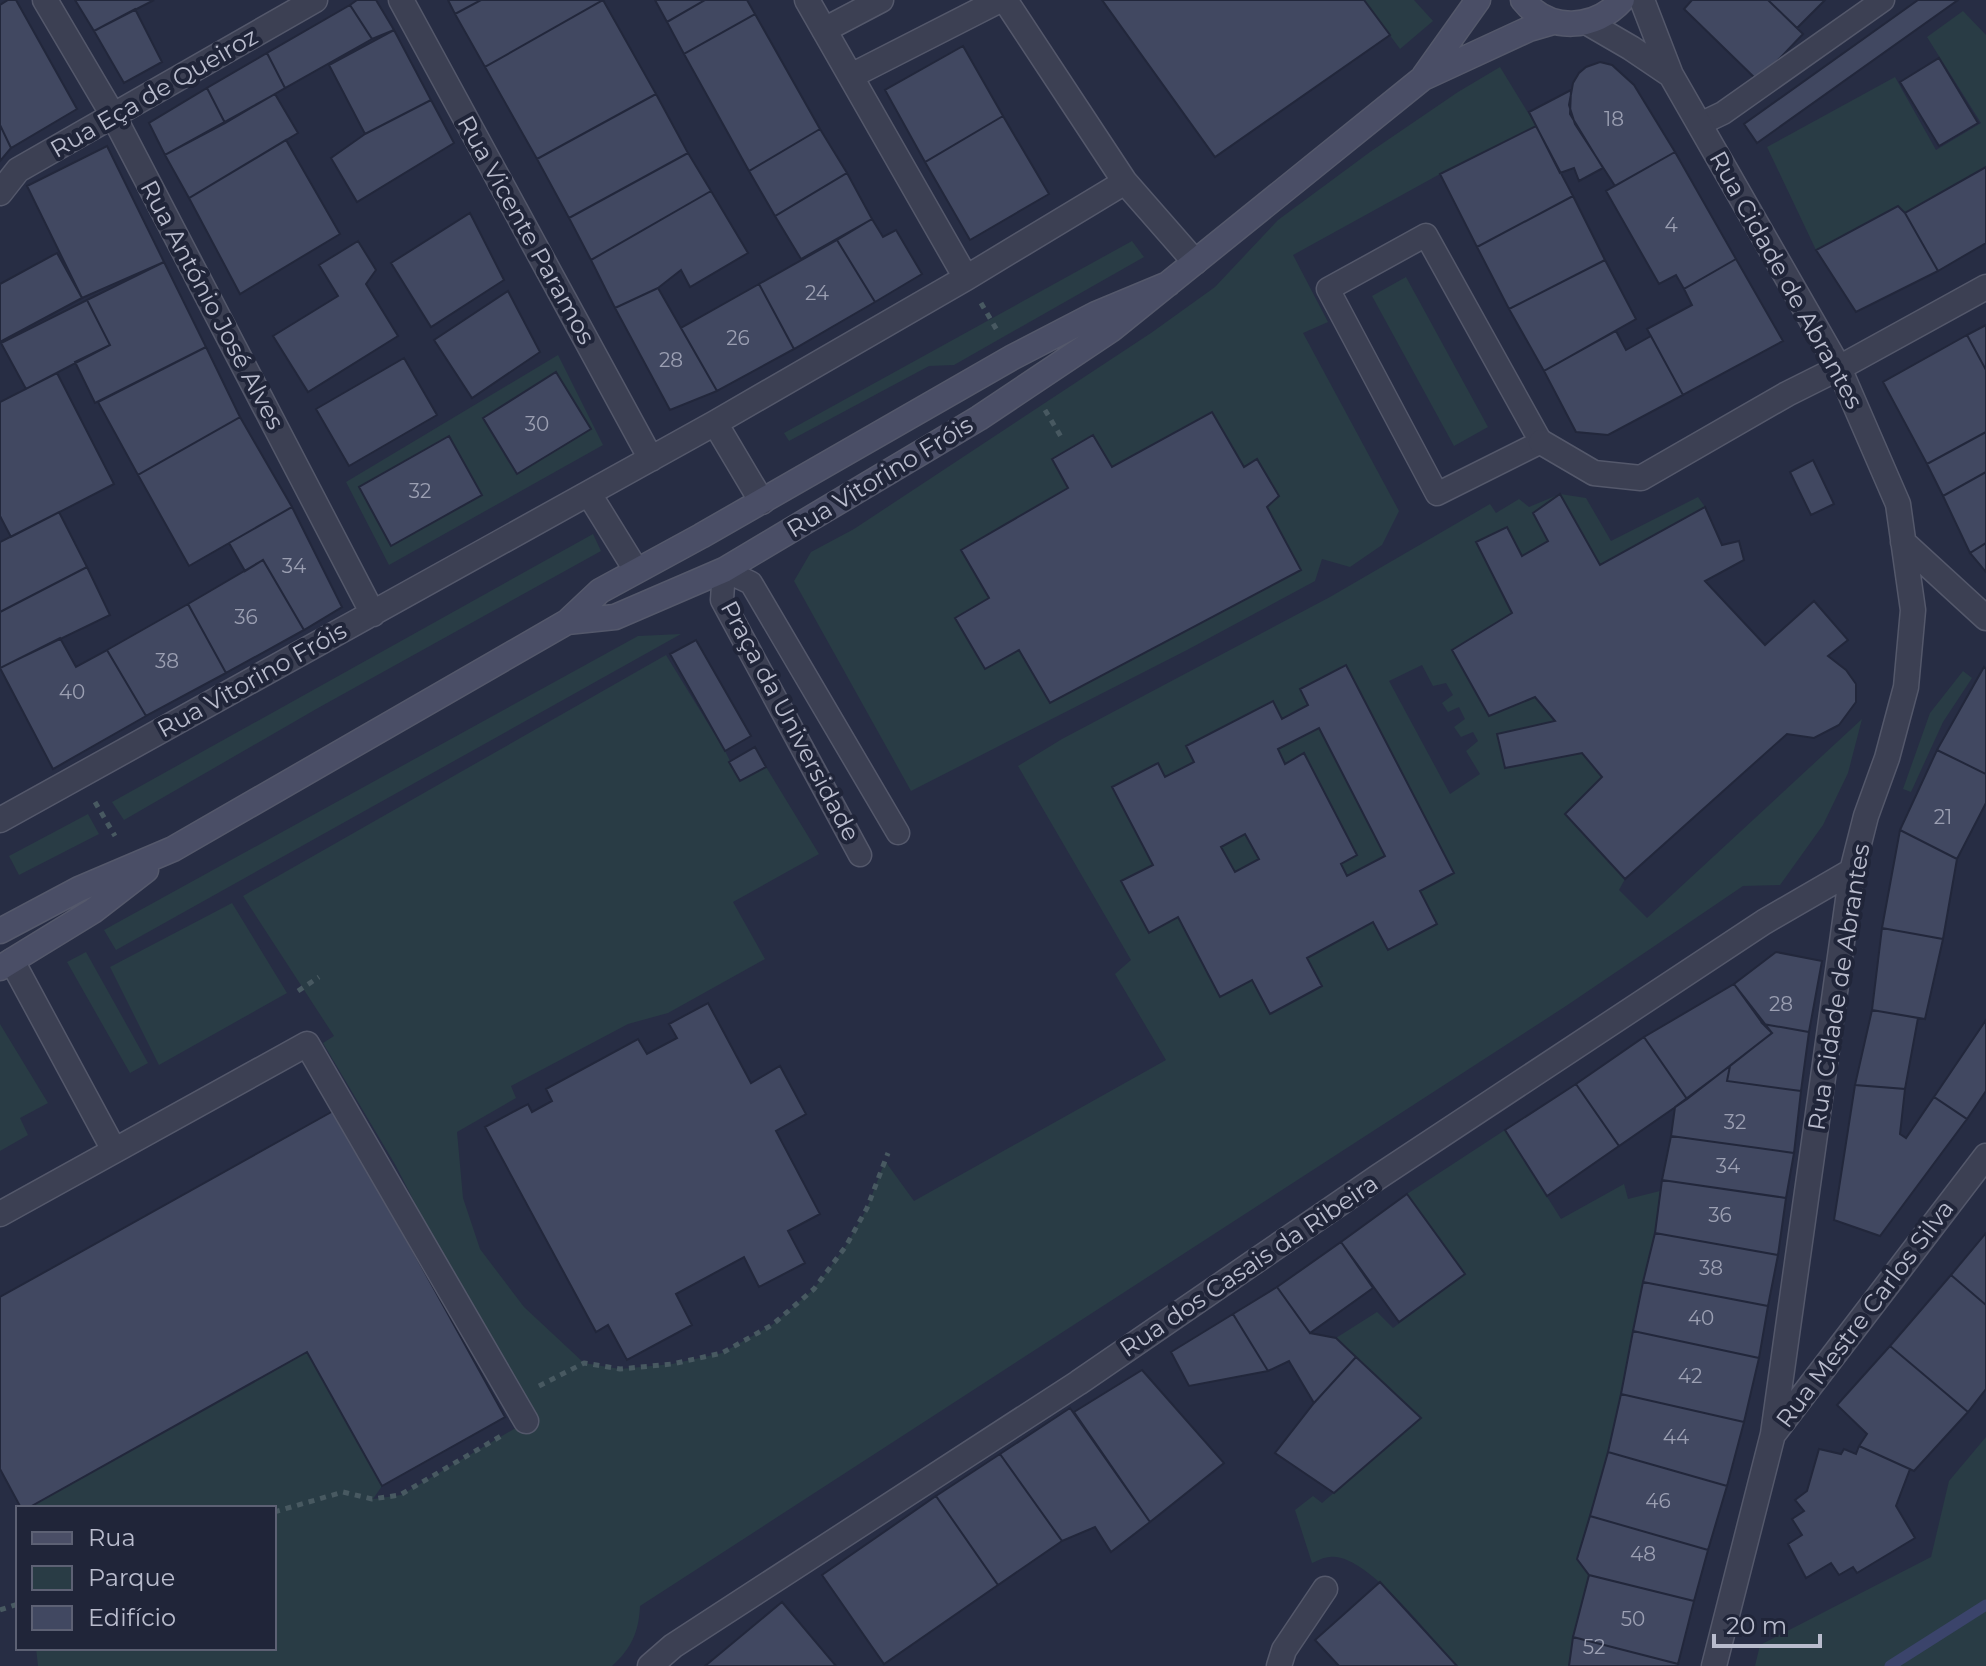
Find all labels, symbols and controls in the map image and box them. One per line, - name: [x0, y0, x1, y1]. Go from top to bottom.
- street label: Rua Eça de Queiroz: [45, 21, 263, 164]
- house number: 18: [1604, 107, 1624, 131]
- street label: Rua Vicente Paramos: [451, 110, 601, 349]
- street label: Rua Cidade de Abrantes: [1703, 146, 1869, 414]
- street label: Rua António José Alves: [134, 175, 290, 434]
- house number: 4: [1664, 213, 1678, 237]
- house number: 24: [805, 281, 829, 305]
- house number: 26: [726, 326, 750, 350]
- house number: 28: [659, 348, 683, 372]
- street label: Rua Vitorino Fróis: [782, 410, 978, 544]
- house number: 30: [525, 412, 549, 436]
- house number: 32: [409, 479, 431, 503]
- house number: 34: [282, 554, 306, 578]
- street label: Praça da Universidade: [715, 596, 866, 846]
- house number: 36: [234, 605, 258, 629]
- street label: Rua Vitorino Fróis: [152, 616, 351, 744]
- house number: 38: [155, 649, 179, 673]
- house number: 40: [59, 680, 85, 704]
- house number: 21: [1934, 805, 1952, 829]
- street label: Rua Cidade de Abrantes: [1802, 841, 1876, 1132]
- house number: 28: [1769, 992, 1793, 1016]
- house number: 32: [1724, 1110, 1746, 1134]
- house number: 34: [1716, 1154, 1740, 1178]
- street label: Rua dos Casais da Ribeira: [1114, 1168, 1383, 1363]
- street label: Rua Mestre Carlos Silva: [1770, 1194, 1960, 1433]
- house number: 36: [1708, 1203, 1732, 1227]
- house number: 38: [1699, 1256, 1723, 1280]
- house number: 40: [1688, 1306, 1714, 1330]
- house number: 42: [1678, 1364, 1702, 1388]
- house number: 44: [1663, 1425, 1689, 1449]
- house number: 46: [1645, 1489, 1671, 1513]
- legend: [16, 1506, 276, 1650]
- text: Rua: [88, 1523, 136, 1552]
- house number: 48: [1630, 1542, 1656, 1566]
- text: Parque: [88, 1563, 175, 1592]
- scale bar: [1714, 1598, 1820, 1648]
- text: Edifício: [88, 1603, 176, 1632]
- house number: 50: [1621, 1607, 1645, 1631]
- text: 20 m: [1726, 1611, 1787, 1640]
- house number: 52: [1583, 1635, 1605, 1659]

